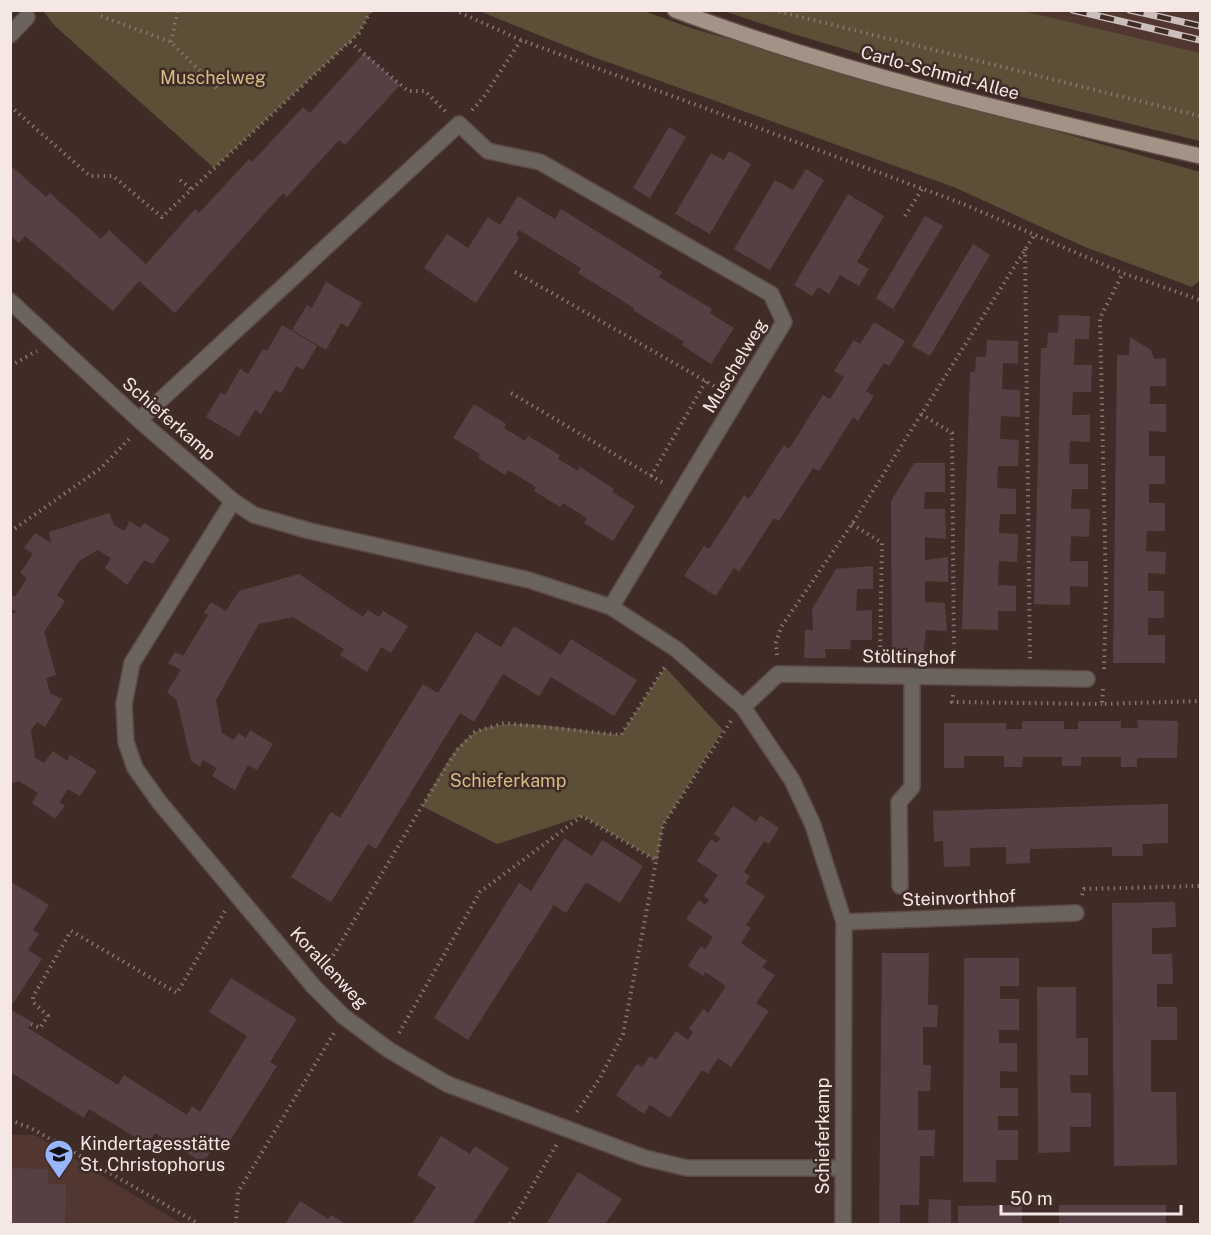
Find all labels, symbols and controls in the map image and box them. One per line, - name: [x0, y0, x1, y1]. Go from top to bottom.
- street label: Carlo-Schmid-Allee: [858, 41, 1022, 104]
- park label: Muschelweg: [160, 67, 266, 88]
- street label: Muschelweg: [698, 315, 771, 417]
- street label: Schieferkamp: [118, 372, 220, 465]
- street label: Stöltinghof: [862, 645, 956, 668]
- park label: Schieferkamp: [450, 770, 566, 791]
- street label: Steinvorthhof: [902, 885, 1016, 910]
- street label: Korallenweg: [286, 922, 373, 1013]
- street label: Schieferkamp: [812, 1078, 833, 1194]
- place label: Kindertagesstätte St. Christophorus: [80, 1133, 230, 1175]
- school or university icon: Kindertagesstätte St. Christophorus: [43, 1138, 75, 1180]
- scale bar: [1001, 1178, 1181, 1216]
- text: 50 m: [1010, 1188, 1053, 1209]

